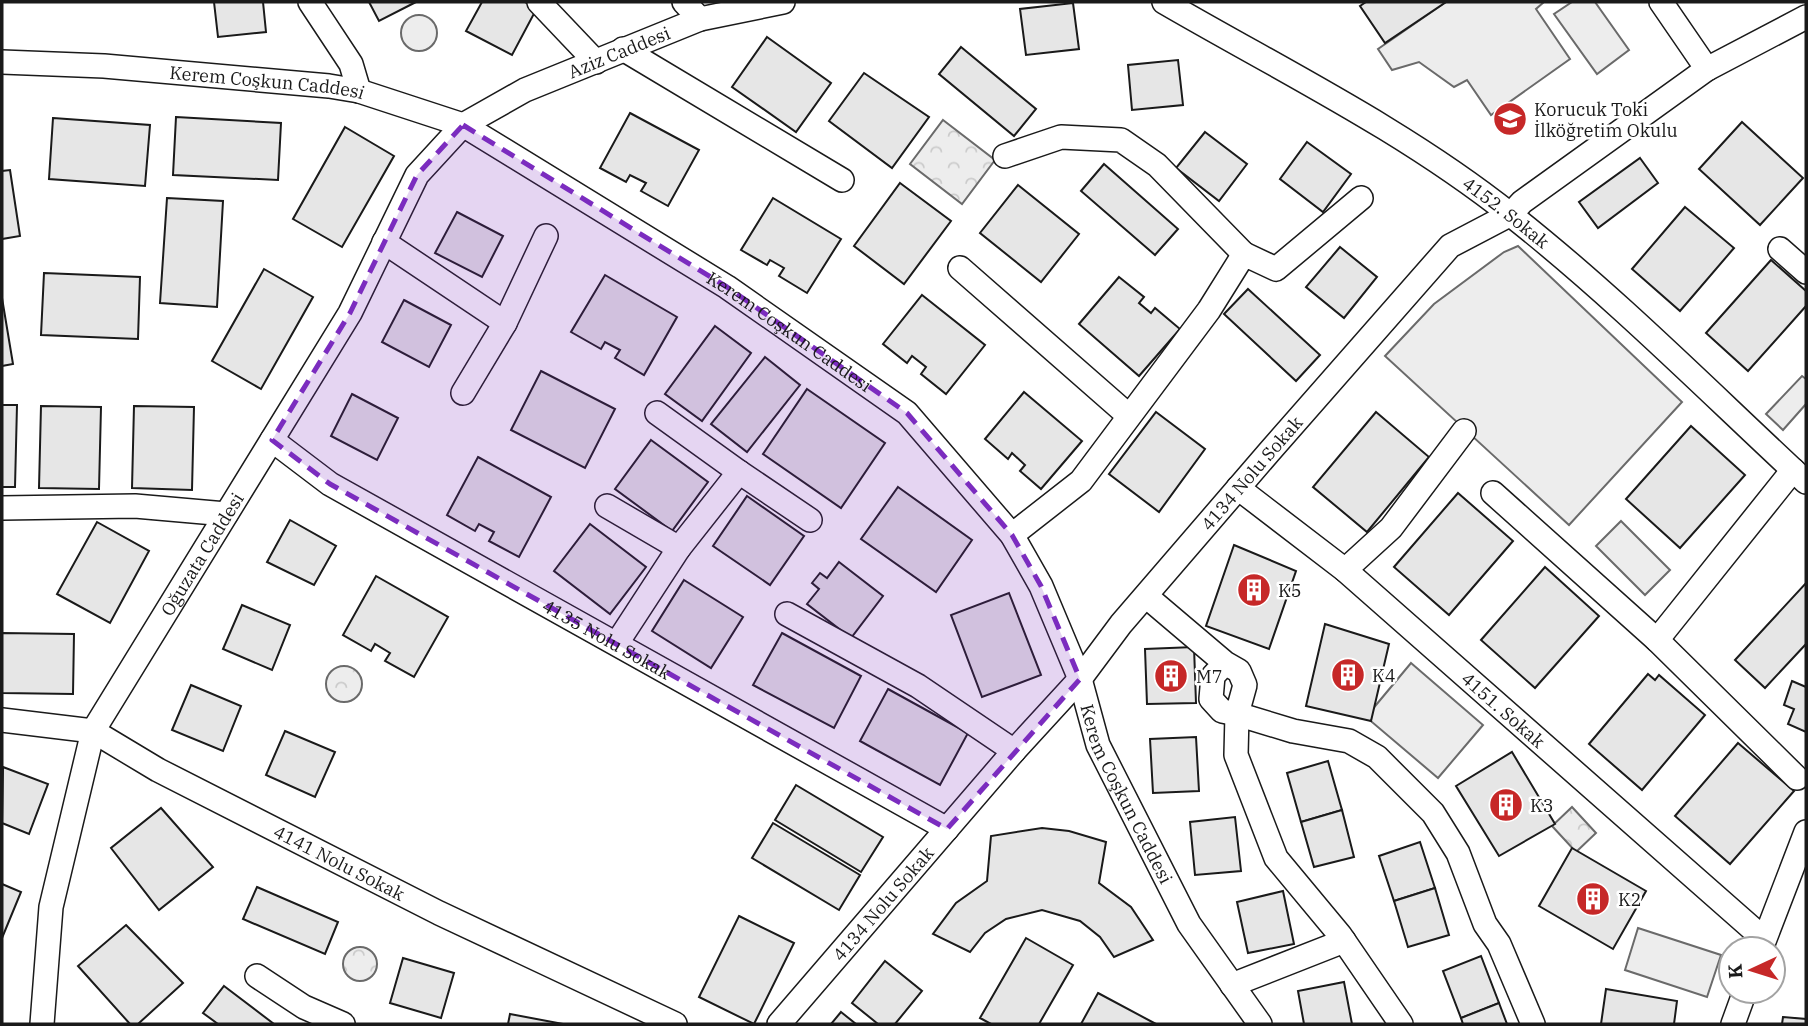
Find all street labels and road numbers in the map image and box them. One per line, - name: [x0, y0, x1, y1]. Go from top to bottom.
- street label: Aziz Caddesi: [565, 21, 674, 83]
- street label: Kerem Coşkun Caddesi: [169, 60, 368, 104]
- street label: 4152. Sokak: [1458, 171, 1555, 253]
- street label: Kerem Coşkun Caddesi: [703, 266, 877, 397]
- street label: 4134 Nolu Sokak: [1196, 411, 1307, 535]
- street label: Oğuzata Caddesi: [155, 488, 249, 620]
- street label: 4135 Nolu Sokak: [538, 594, 676, 684]
- street label: 4151. Sokak: [1457, 667, 1550, 753]
- street label: Kerem Coşkun Caddesi: [1076, 701, 1178, 888]
- street label: 4141 Nolu Sokak: [270, 819, 409, 905]
- street label: 4134 Nolu Sokak: [827, 841, 939, 966]

